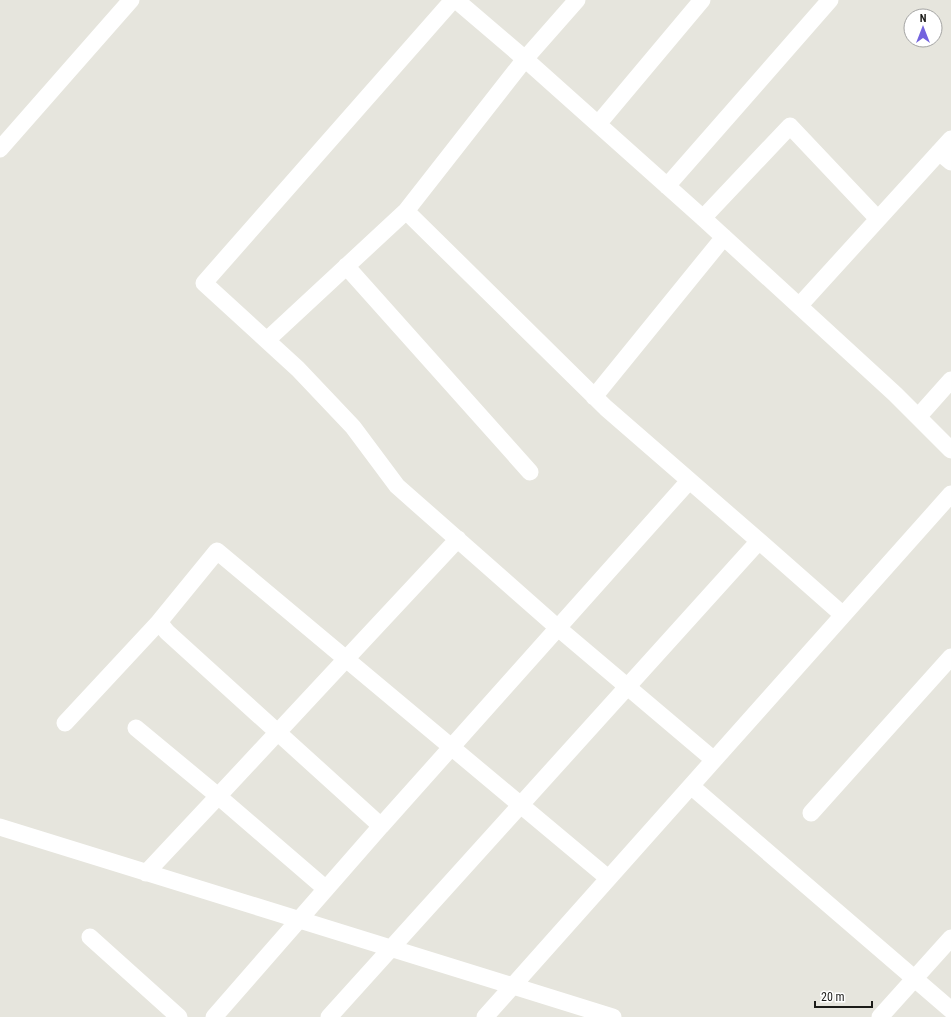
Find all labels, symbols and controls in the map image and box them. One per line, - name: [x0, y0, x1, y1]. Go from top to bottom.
- north arrow: [903, 8, 943, 48]
- text: N: [920, 12, 927, 25]
- scale bar: [815, 983, 872, 1009]
- text: 20 m: [821, 990, 845, 1004]

